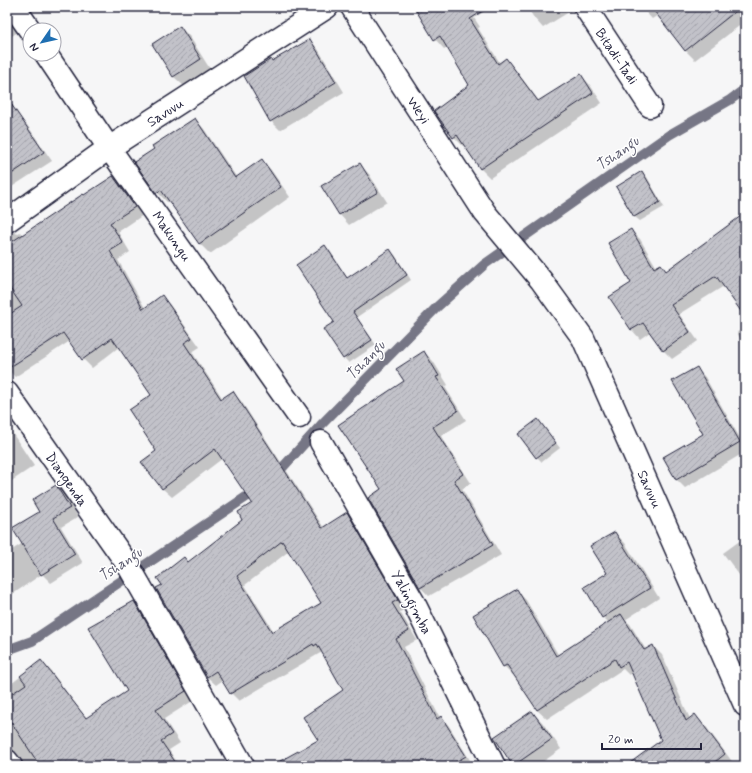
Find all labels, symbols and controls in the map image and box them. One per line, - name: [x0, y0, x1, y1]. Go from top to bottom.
- north arrow: [22, 22, 62, 62]
- street label: Bitadi-Tadi: [591, 25, 642, 88]
- text: N: [27, 40, 42, 54]
- street label: Weyi: [403, 93, 434, 128]
- street label: Savuvu: [144, 94, 188, 131]
- water label: Tshangu: [592, 131, 645, 178]
- street label: Makungu: [147, 208, 195, 265]
- water label: Tshangu: [342, 336, 392, 387]
- street label: Diangenda: [40, 449, 91, 511]
- street label: Savuvu: [633, 467, 666, 512]
- water label: Tshangu: [95, 542, 148, 588]
- street label: Yalingimba: [385, 567, 436, 639]
- scale bar: [602, 725, 701, 751]
- text: 20 m: [608, 732, 634, 748]

